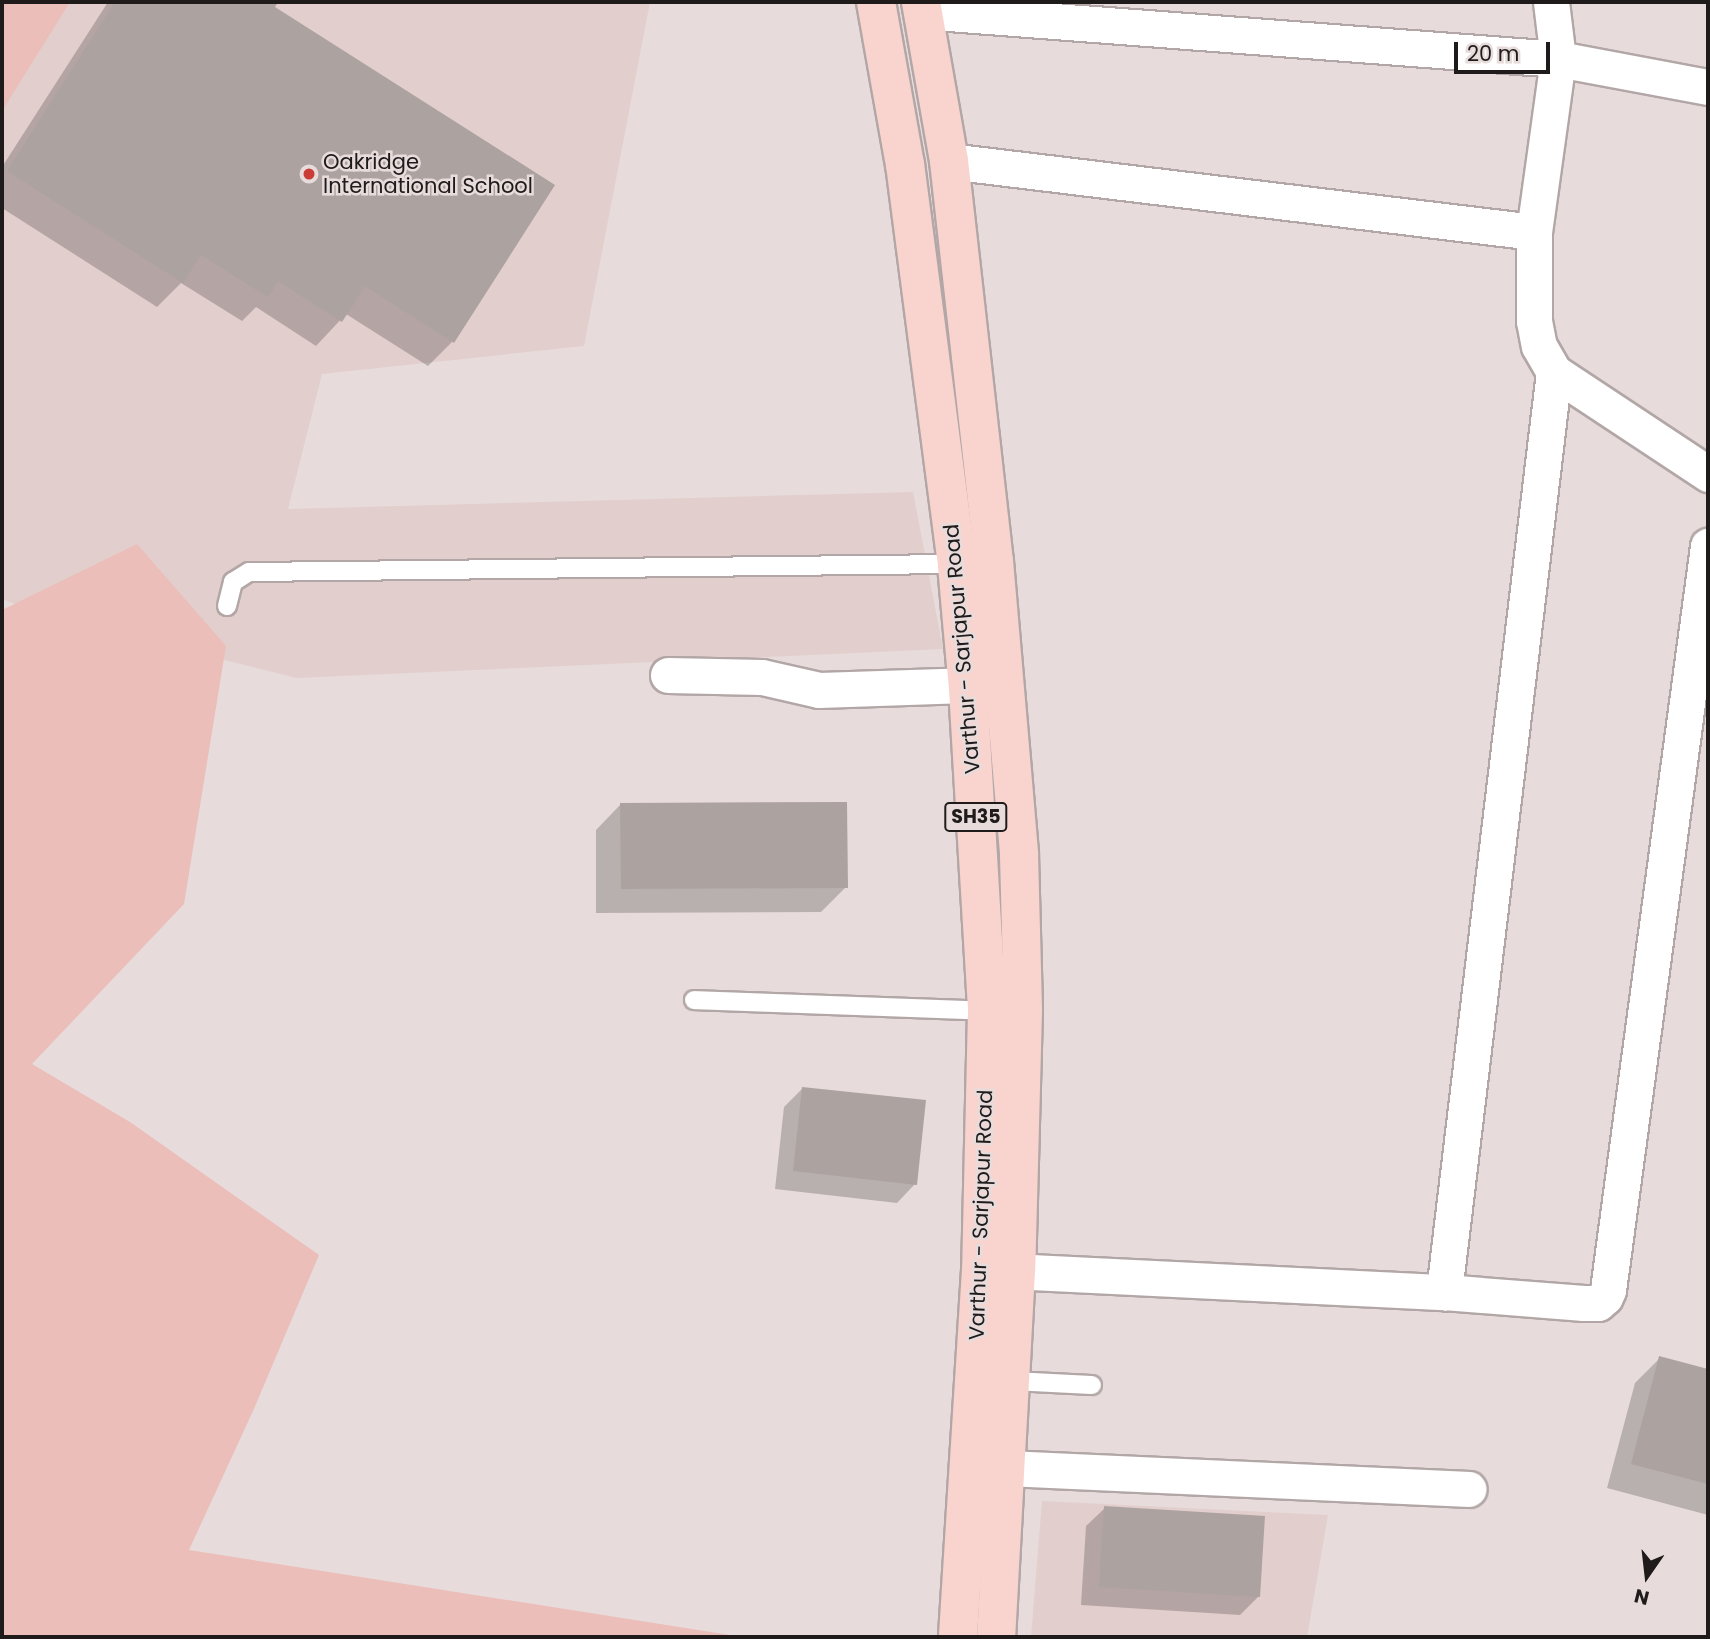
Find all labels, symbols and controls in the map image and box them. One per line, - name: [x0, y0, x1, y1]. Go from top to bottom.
- scale bar: [1458, 28, 1554, 72]
- text: 20 m: [1467, 39, 1520, 68]
- place label: Oakridge International School: [323, 149, 533, 199]
- marker: Oakridge International School: [301, 166, 317, 182]
- street label: Varthur - Sarjapur Road: [939, 523, 985, 775]
- road number: SH35: [943, 802, 1009, 832]
- street label: Varthur - Sarjapur Road: [964, 1089, 998, 1341]
- north arrow: [1612, 1541, 1682, 1611]
- text: N: [1632, 1582, 1652, 1612]

